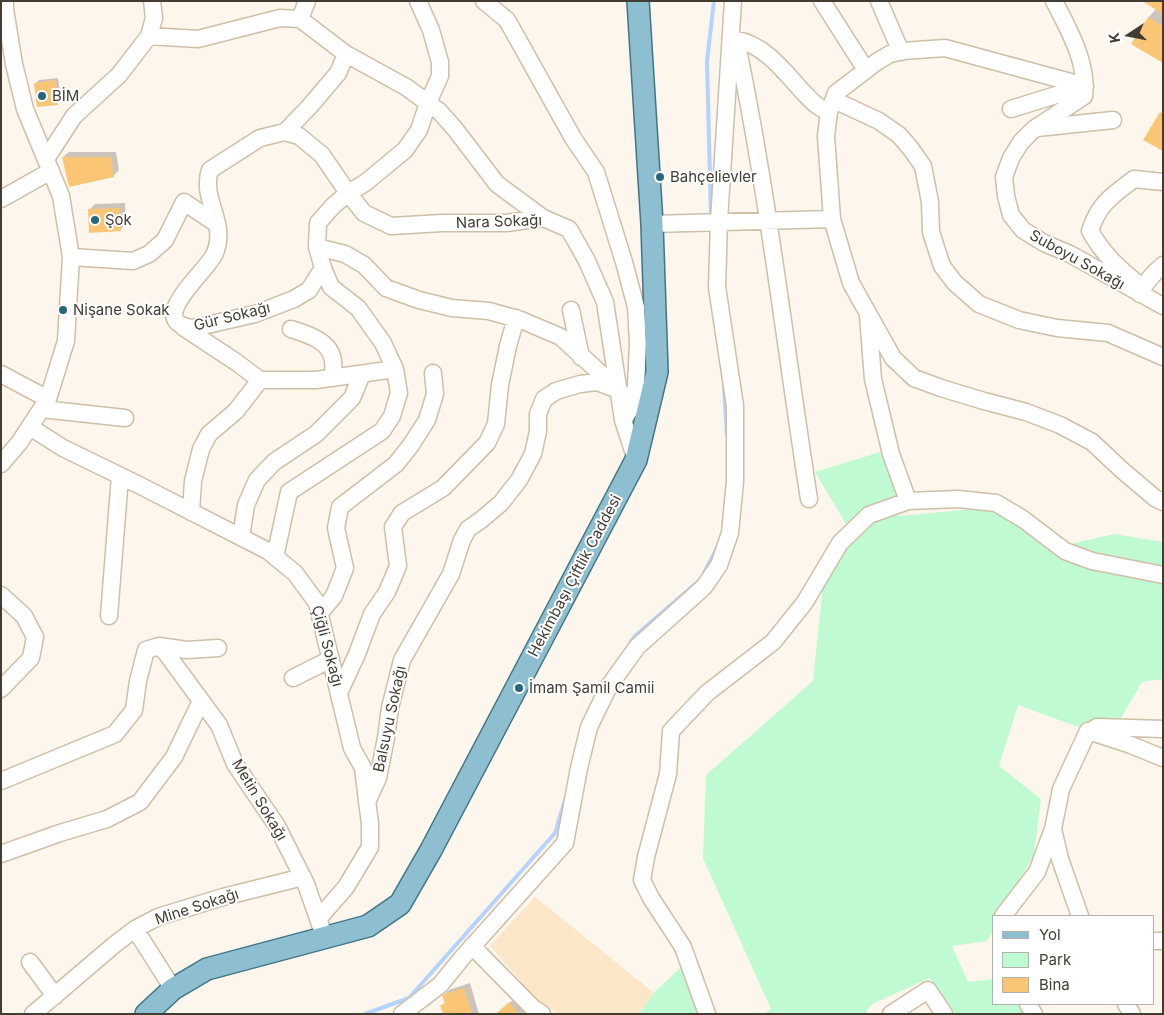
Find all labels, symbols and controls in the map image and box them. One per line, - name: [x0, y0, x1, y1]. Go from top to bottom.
- north arrow: [1104, 10, 1154, 60]
- text: K: [1104, 31, 1123, 45]
- place label: BİM: [52, 87, 79, 105]
- marker: BİM: [36, 90, 48, 102]
- place label: Bahçelievler: [670, 168, 757, 186]
- marker: Bahçelievler: [654, 171, 666, 183]
- place label: Şok: [105, 211, 132, 229]
- street label: Nara Sokağı: [456, 212, 542, 232]
- marker: Şok: [89, 214, 101, 226]
- street label: Suboyu Sokağı: [1026, 226, 1128, 294]
- street label: Gür Sokağı: [192, 299, 272, 335]
- place label: Nişane Sokak: [73, 301, 170, 319]
- marker: Nişane Sokak: [57, 304, 69, 316]
- street label: Hekimbaşı Çiftlik Caddesi: [525, 492, 625, 660]
- street label: Çiğli Sokağı: [308, 603, 346, 689]
- street label: Balsuyu Sokağı: [370, 664, 410, 774]
- place label: İmam Şamil Camii: [529, 679, 654, 697]
- marker: İmam Şamil Camii: [513, 682, 525, 694]
- street label: Metin Sokağı: [228, 756, 290, 844]
- street label: Mine Sokağı: [153, 885, 241, 929]
- legend: [992, 915, 1154, 1005]
- text: Yol: [1039, 925, 1061, 944]
- text: Park: [1039, 950, 1071, 969]
- text: Bina: [1039, 975, 1070, 994]

